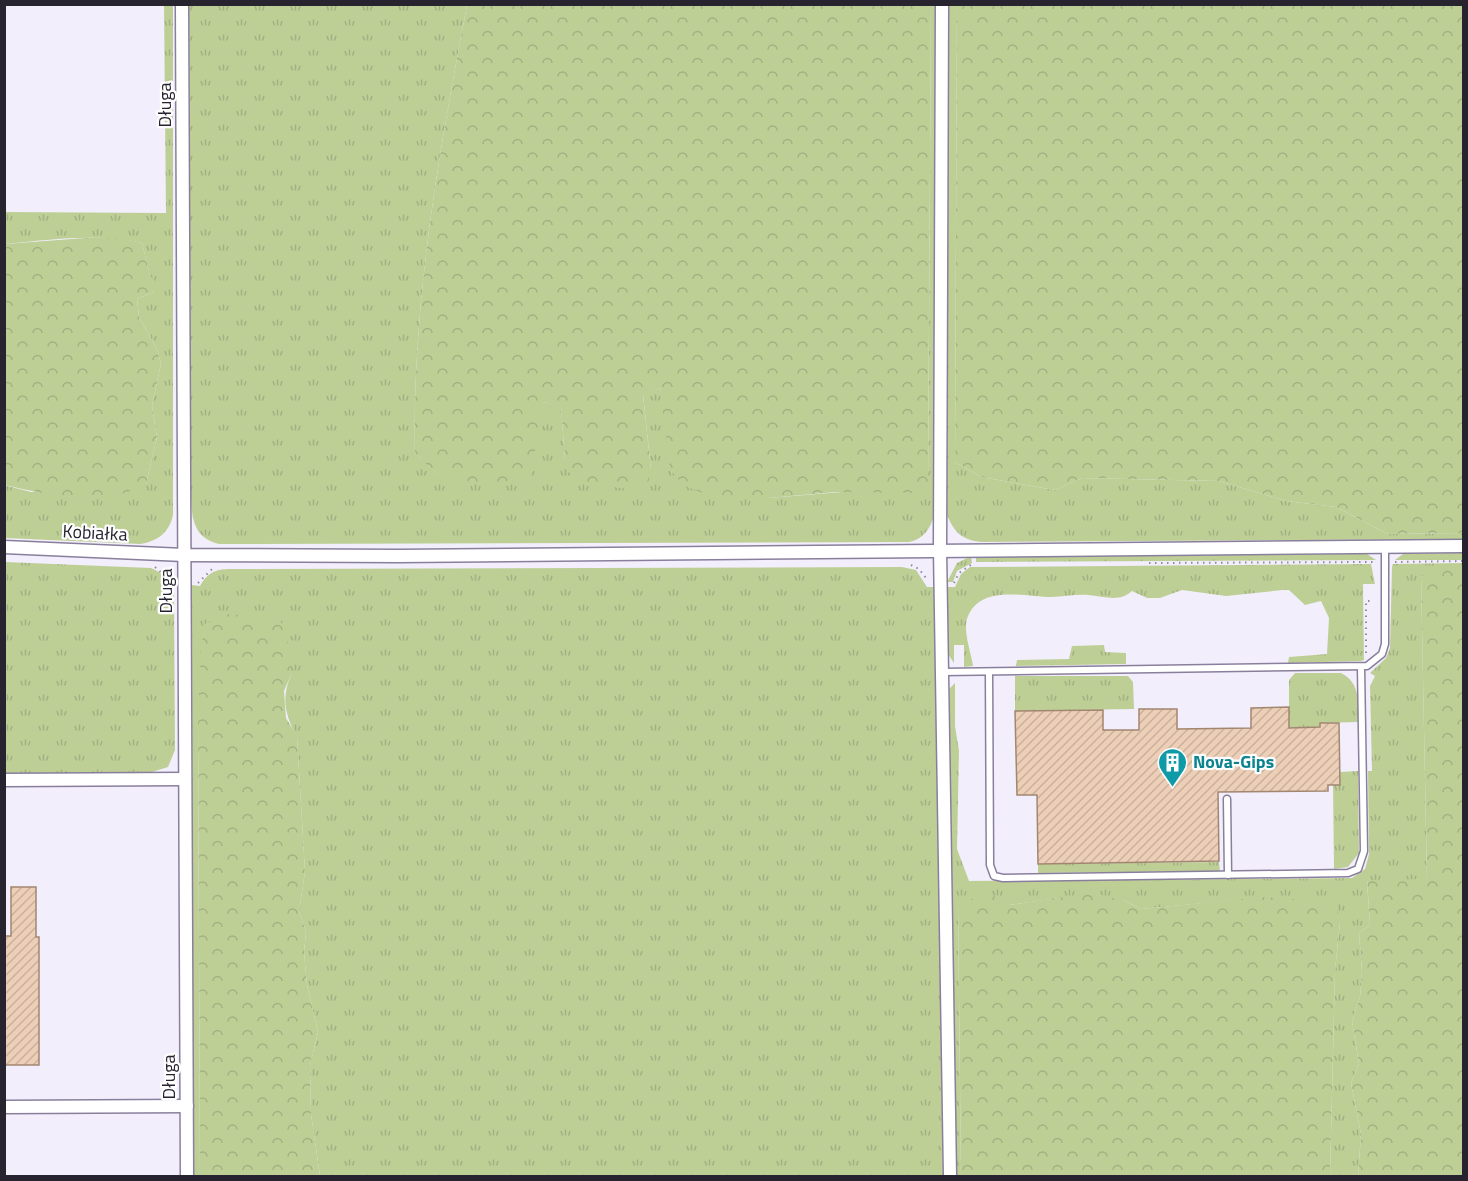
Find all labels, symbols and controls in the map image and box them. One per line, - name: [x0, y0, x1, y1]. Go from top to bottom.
- street label: Długa: [151, 82, 178, 128]
- street label: Kobiałka: [62, 517, 128, 548]
- street label: Długa: [152, 568, 179, 614]
- building icon: Nova-Gips: [1156, 746, 1188, 788]
- place label: Nova-Gips: [1193, 748, 1274, 775]
- street label: Długa: [155, 1054, 182, 1100]

